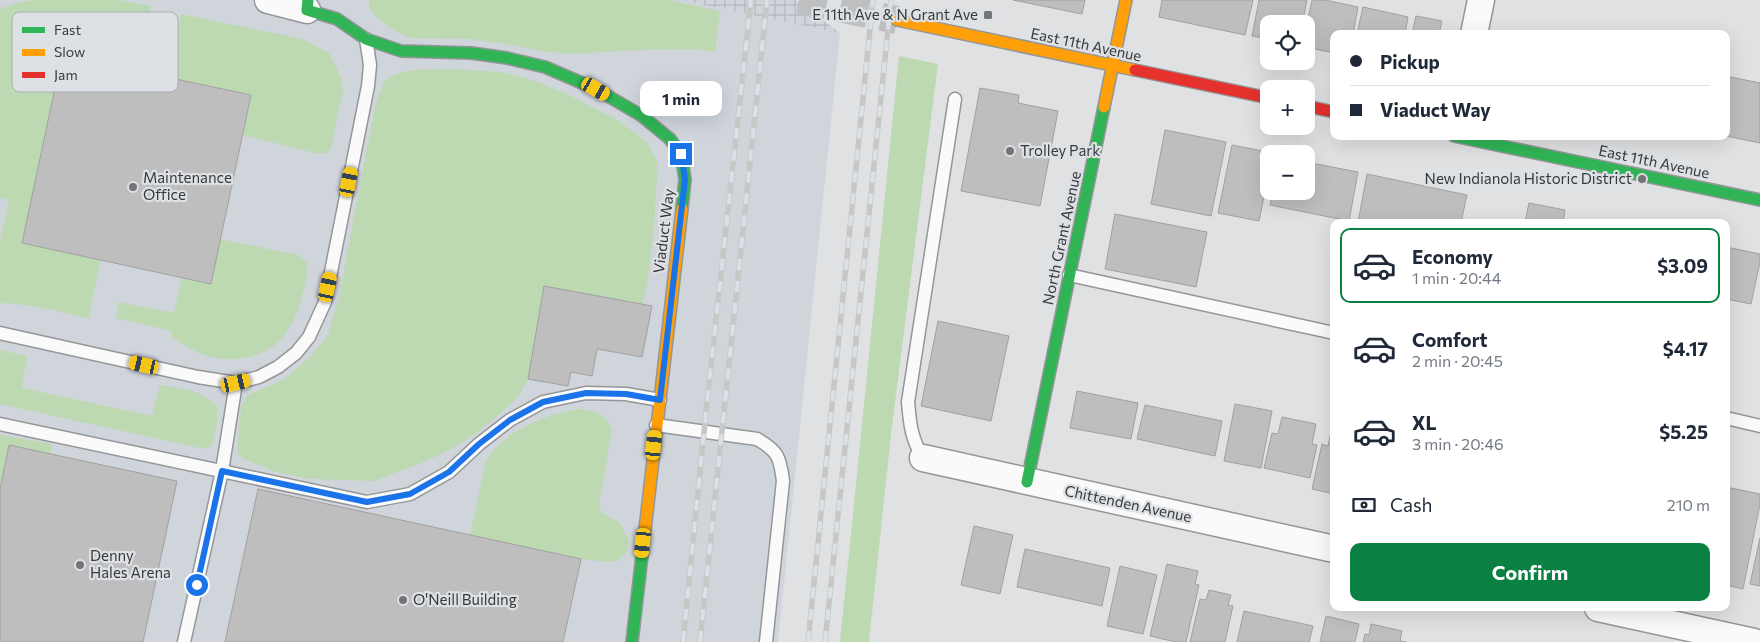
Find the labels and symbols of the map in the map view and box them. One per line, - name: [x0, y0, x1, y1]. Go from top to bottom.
- place label: E 11th Ave & N Grant Ave: [812, 5, 978, 23]
- marker: E 11th Ave & N Grant Ave: [982, 9, 994, 21]
- legend: [12, 12, 178, 92]
- text: Fast: [54, 21, 81, 38]
- street label: East 11th Avenue: [1029, 23, 1143, 65]
- text: Slow: [54, 43, 85, 60]
- text: Jam: [54, 66, 78, 83]
- car: [579, 75, 612, 103]
- callout: 1 min: [640, 82, 722, 116]
- street label: East 11th Avenue: [1597, 140, 1711, 182]
- place label: Trolley Park: [1020, 141, 1100, 159]
- route end: [670, 143, 692, 165]
- marker: Trolley Park: [1004, 145, 1016, 157]
- car: [338, 166, 359, 198]
- place label: Maintenance Office: [143, 168, 232, 203]
- street label: North Grant Avenue: [1038, 169, 1084, 306]
- place label: New Indianola Historic District: [1425, 169, 1632, 187]
- marker: New Indianola Historic District: [1636, 173, 1648, 185]
- marker: Maintenance Office: [127, 181, 139, 193]
- street label: Viaduct Way: [649, 187, 677, 274]
- car: [317, 271, 338, 303]
- car: [127, 354, 160, 376]
- car: [219, 372, 252, 394]
- car: [644, 429, 663, 461]
- street label: Chittenden Avenue: [1063, 481, 1193, 525]
- car: [633, 527, 652, 559]
- place label: Denny Hales Arena: [90, 546, 171, 581]
- marker: Denny Hales Arena: [74, 559, 86, 571]
- route start: [186, 574, 208, 596]
- place label: O'Neill Building: [413, 590, 517, 608]
- marker: O'Neill Building: [397, 594, 409, 606]

